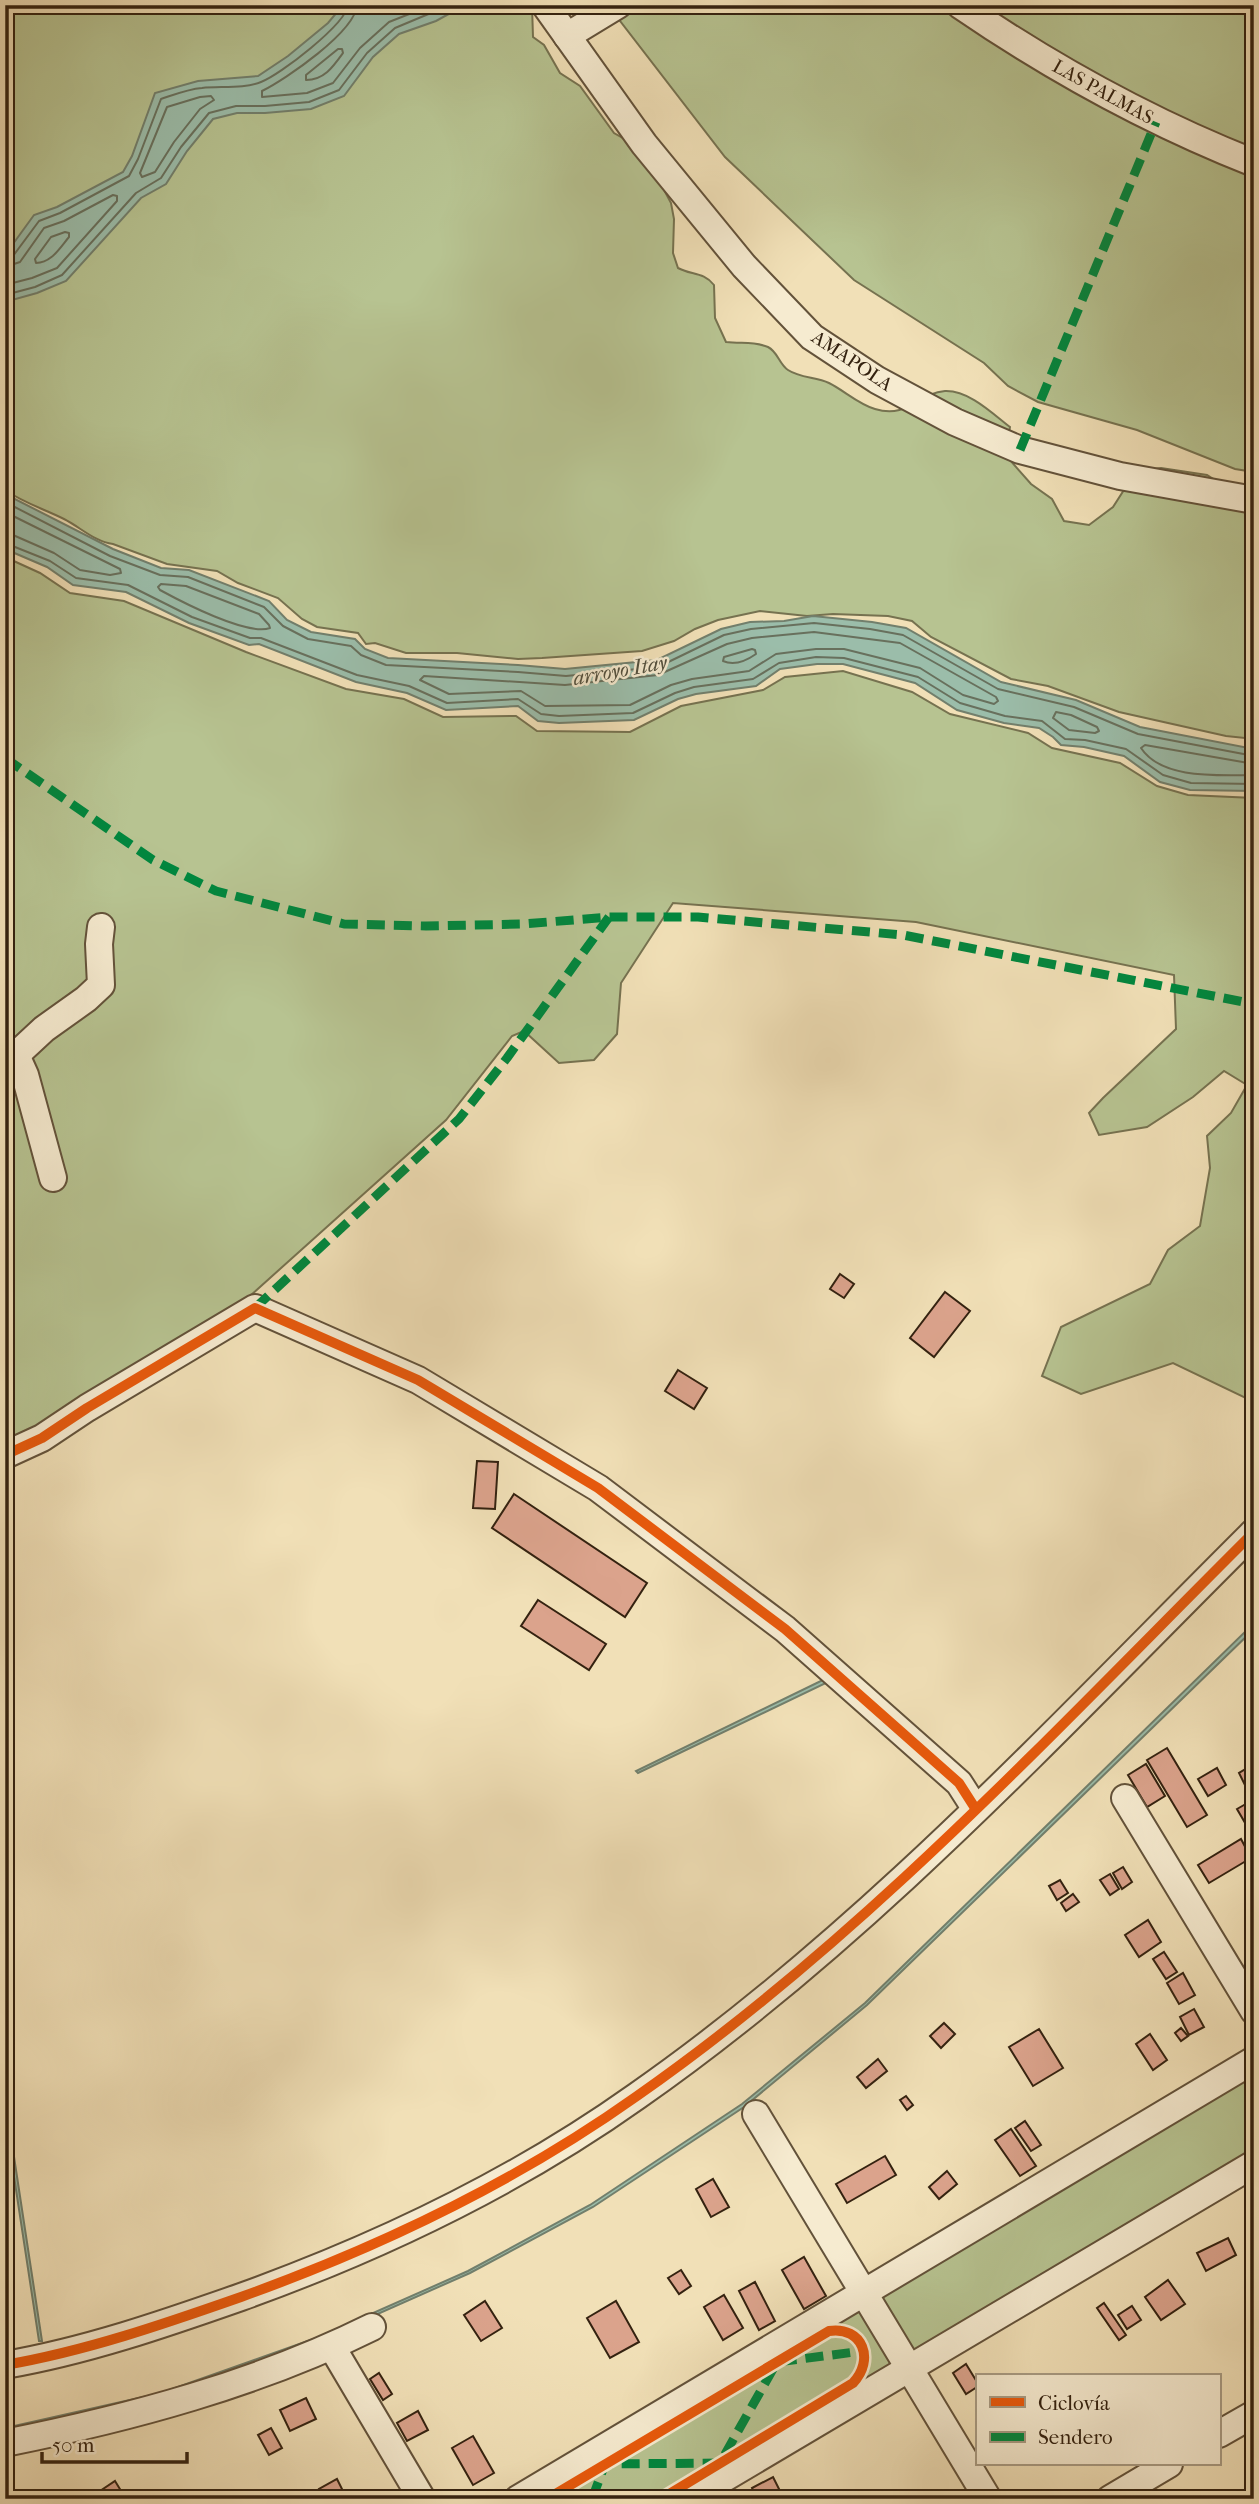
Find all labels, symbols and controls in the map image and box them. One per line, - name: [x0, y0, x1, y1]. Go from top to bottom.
- street label: LAS PALMAS: [1049, 55, 1157, 129]
- street label: AMAPOLA: [807, 325, 897, 396]
- water label: arroyo Itay: [571, 650, 670, 690]
- legend: [976, 2374, 1220, 2466]
- text: Ciclovía: [1038, 2391, 1110, 2415]
- scale bar: [42, 2420, 187, 2464]
- text: Sendero: [1038, 2425, 1113, 2449]
- text: 50 m: [52, 2433, 95, 2457]

